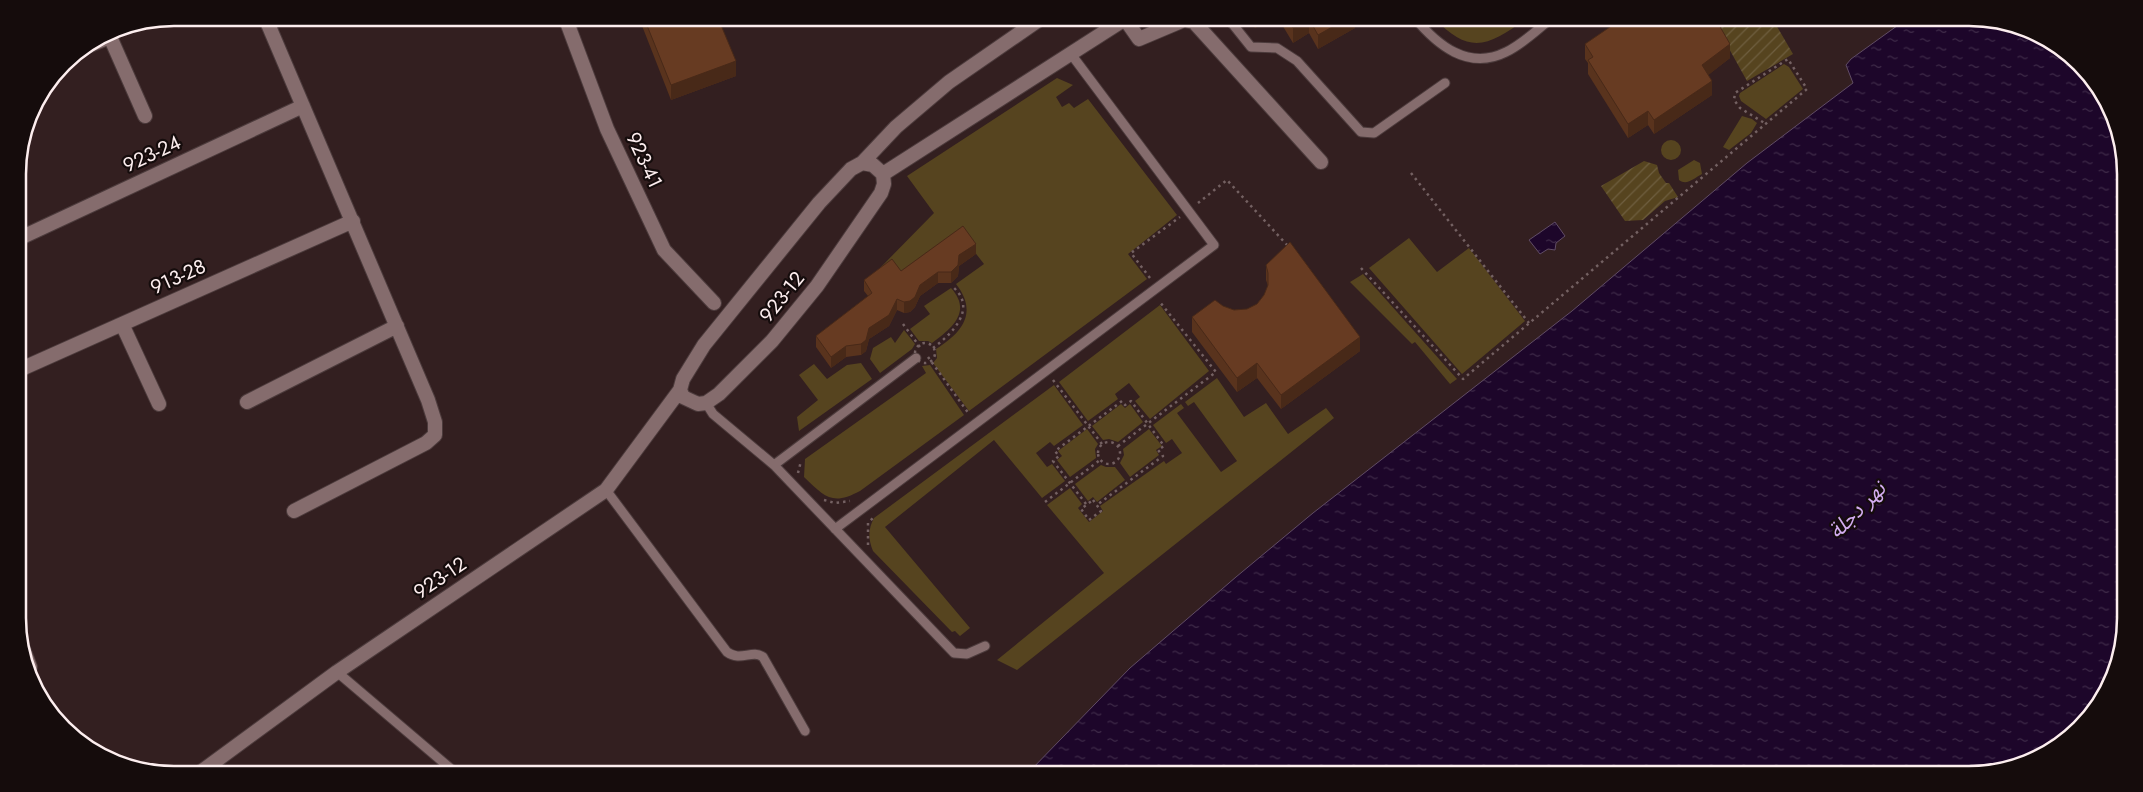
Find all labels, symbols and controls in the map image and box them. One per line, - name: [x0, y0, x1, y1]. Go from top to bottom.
- street label: 923-41: [618, 127, 670, 193]
- street label: 923-24: [118, 128, 186, 180]
- street label: 913-28: [146, 252, 210, 302]
- street label: 923-12: [752, 265, 812, 329]
- water label: نهر دجلة: [1822, 474, 1893, 545]
- street label: 923-12: [408, 550, 472, 606]

